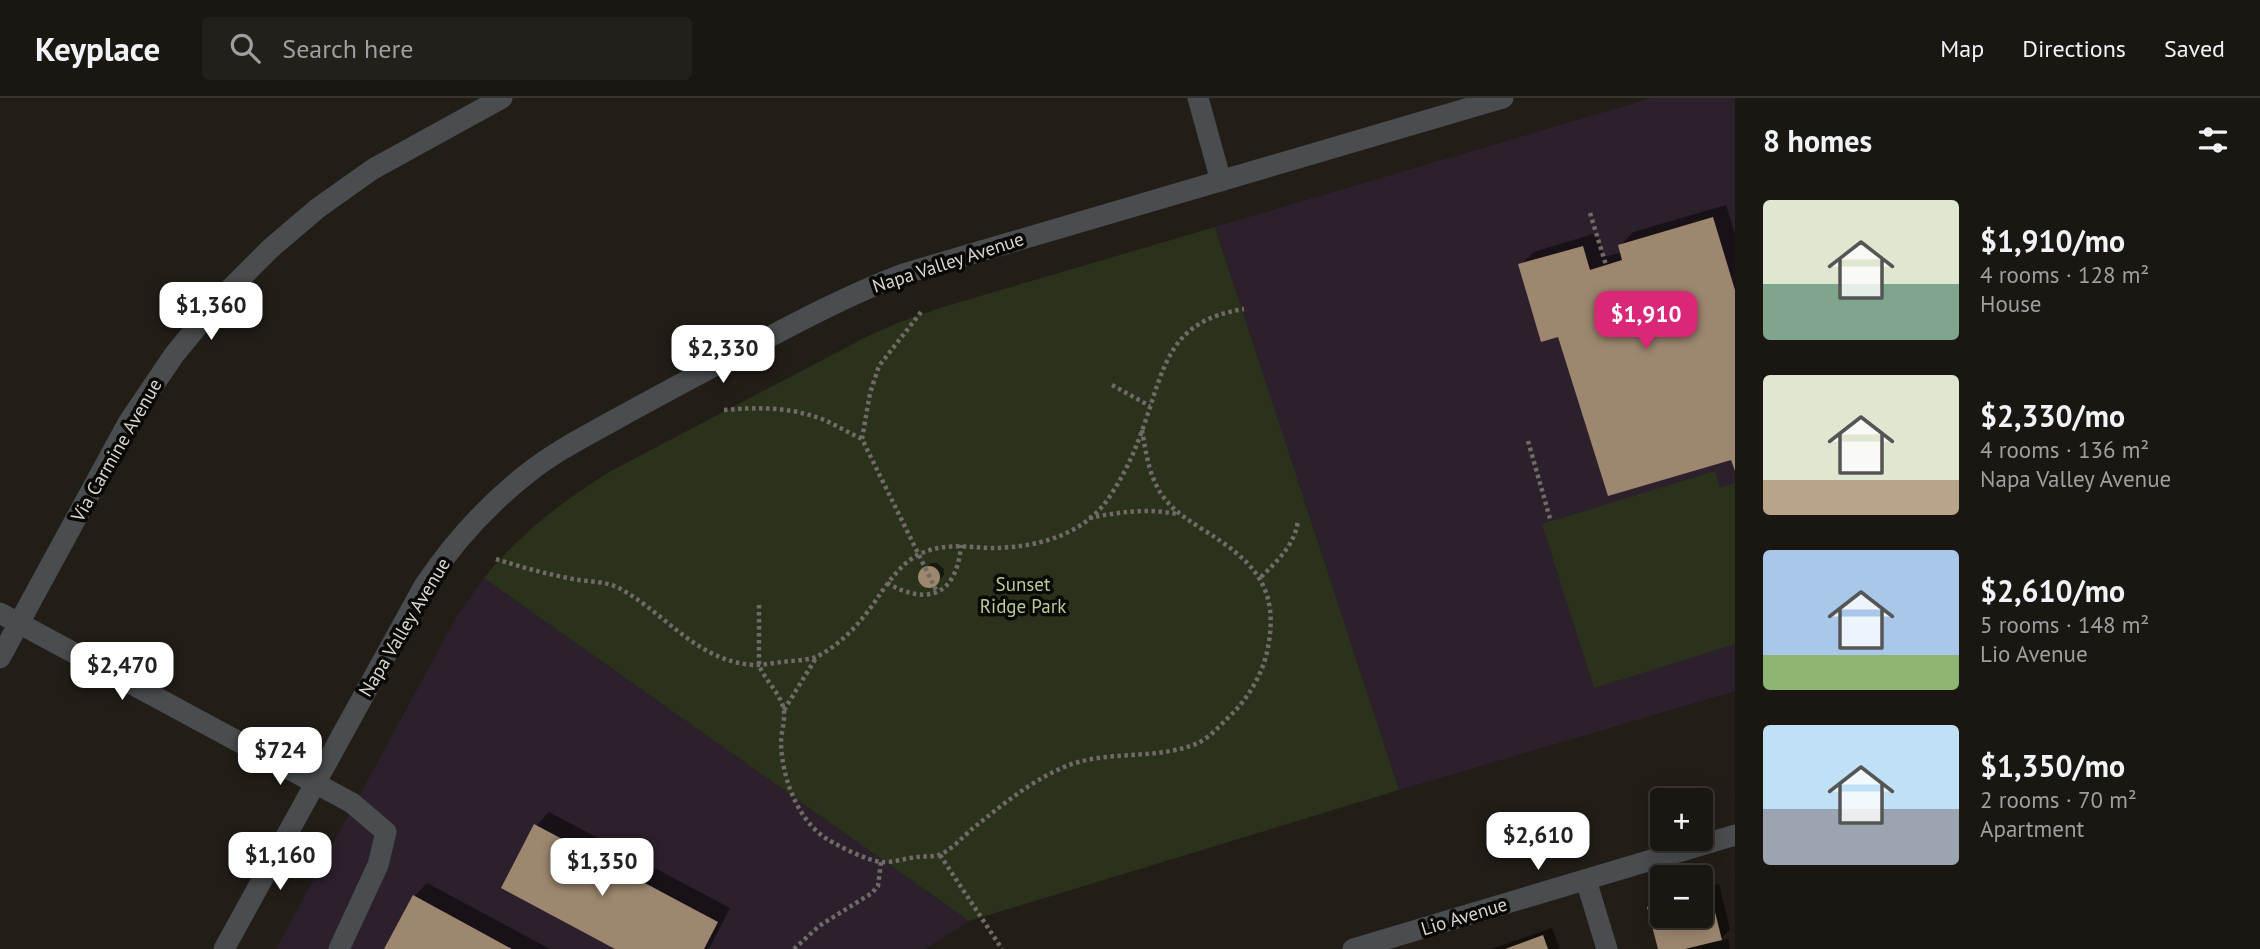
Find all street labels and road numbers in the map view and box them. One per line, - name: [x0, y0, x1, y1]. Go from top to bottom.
- street label: Napa Valley Avenue: [869, 226, 1027, 298]
- street label: Via Carmine Avenue: [65, 374, 167, 527]
- street label: Napa Valley Avenue: [353, 553, 455, 701]
- street label: Lio Avenue: [1418, 892, 1510, 940]

